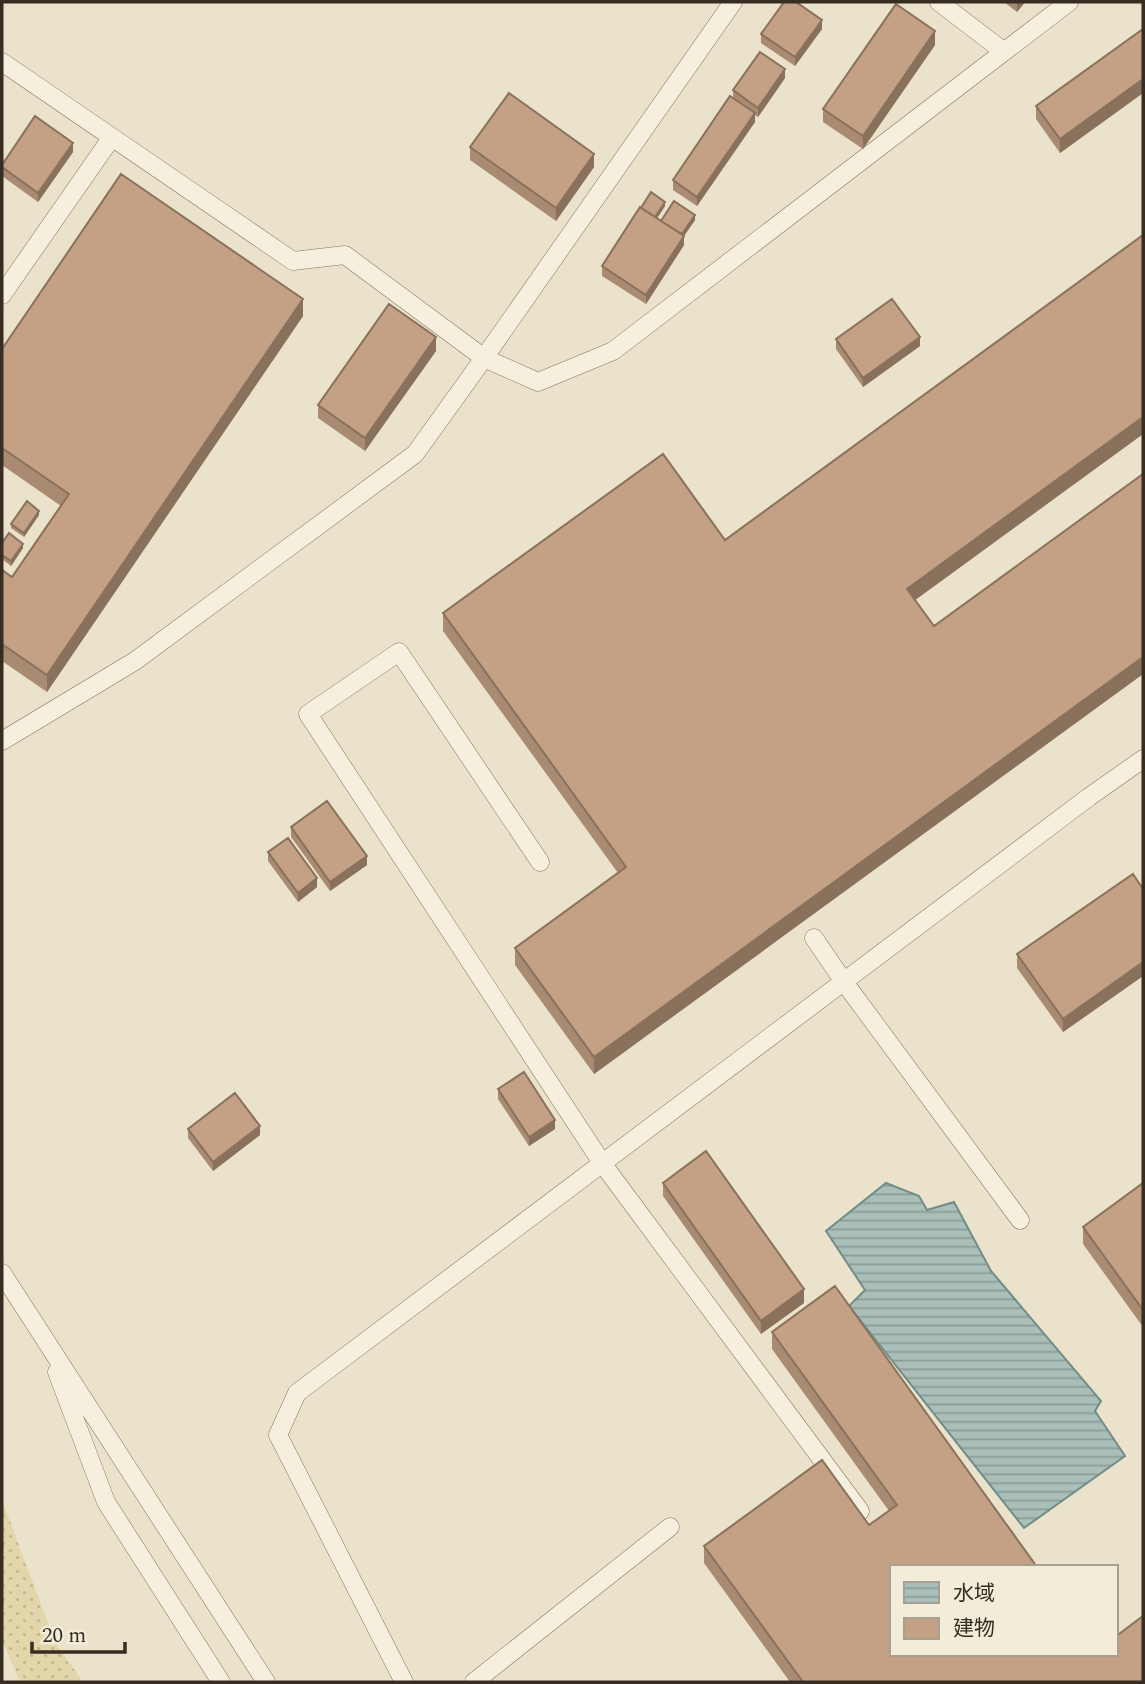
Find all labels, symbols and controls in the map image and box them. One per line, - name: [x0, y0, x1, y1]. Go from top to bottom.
- legend: [890, 1565, 1117, 1656]
- text: 水域: [953, 1578, 995, 1610]
- scale bar: [32, 1610, 124, 1654]
- text: 建物: [953, 1613, 995, 1645]
- text: 20 m: [42, 1620, 86, 1652]

